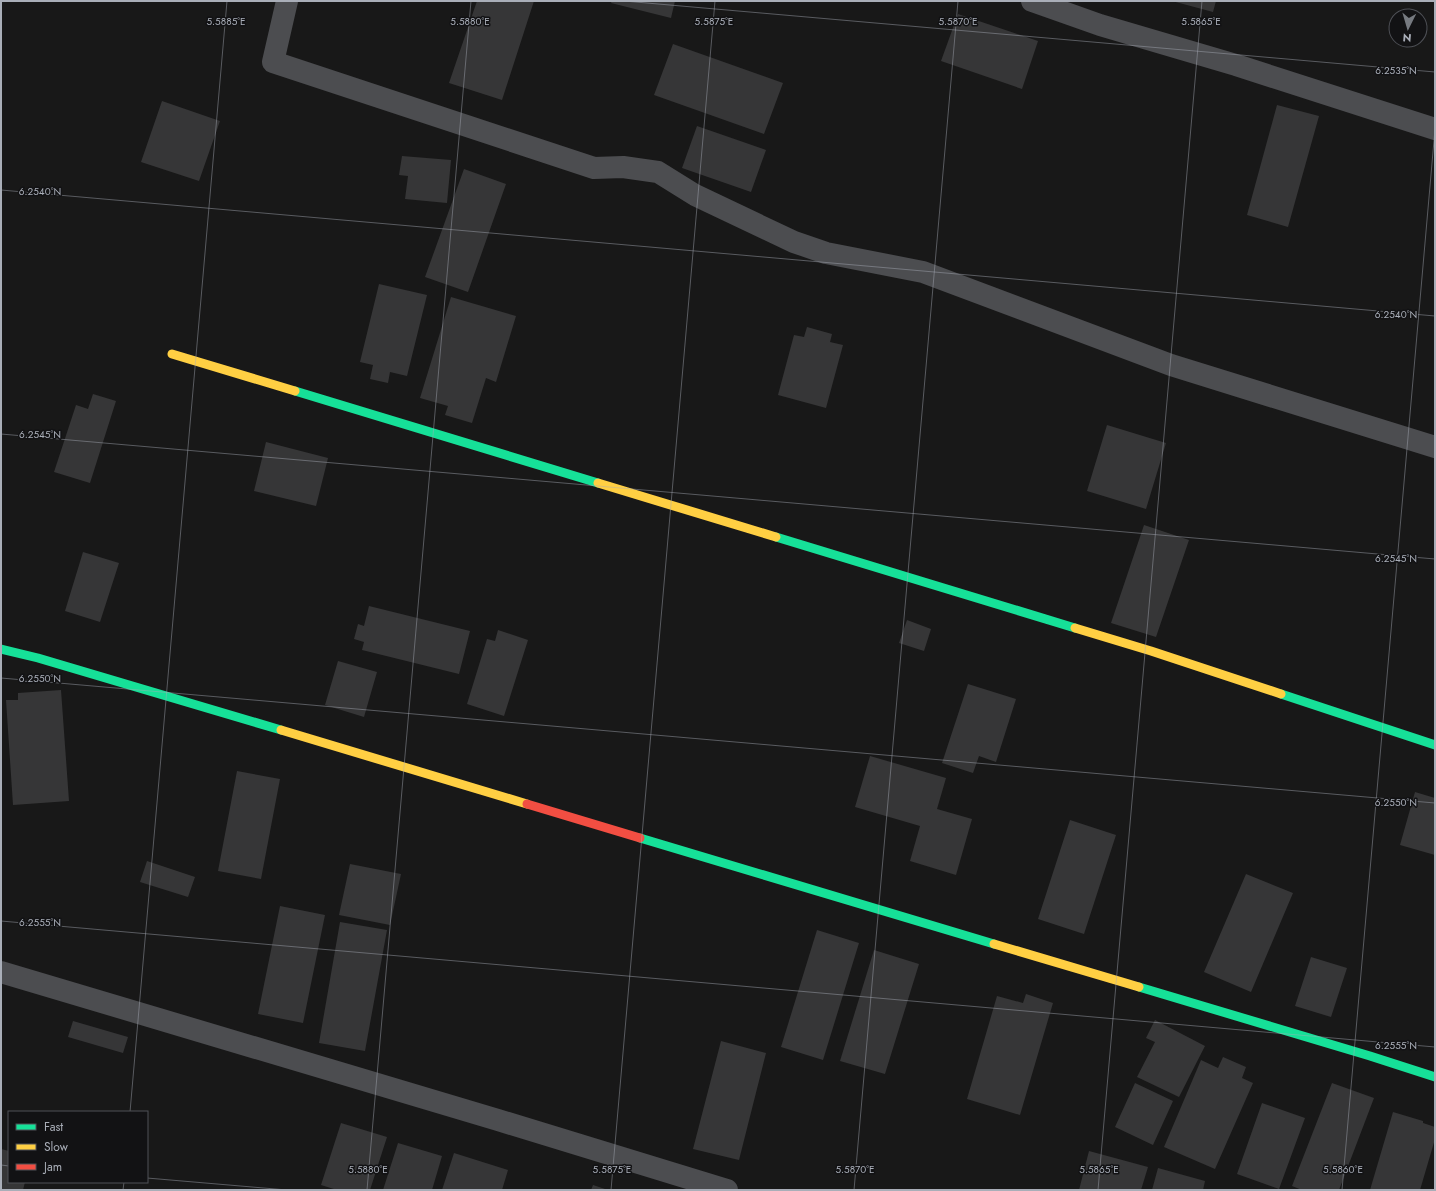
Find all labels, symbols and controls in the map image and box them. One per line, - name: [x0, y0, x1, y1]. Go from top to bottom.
- north arrow: [1388, 8, 1428, 48]
- text: 5.5885°E: [206, 14, 246, 29]
- text: 5.5880°E: [450, 14, 490, 29]
- text: 5.5875°E: [695, 14, 733, 29]
- text: 5.5870°E: [938, 14, 978, 29]
- text: 5.5865°E: [1181, 14, 1221, 29]
- text: N: [1402, 30, 1412, 46]
- text: 6.2535°N: [1375, 63, 1417, 78]
- text: 6.2540°N: [19, 184, 61, 199]
- text: 6.2540°N: [1375, 307, 1417, 322]
- text: 6.2545°N: [19, 427, 61, 442]
- text: 6.2545°N: [1375, 551, 1417, 566]
- text: 6.2550°N: [19, 671, 61, 686]
- text: 6.2550°N: [1375, 795, 1417, 810]
- text: 6.2555°N: [19, 915, 61, 930]
- text: 6.2555°N: [1375, 1038, 1417, 1053]
- legend: [8, 1111, 148, 1183]
- text: Fast: [44, 1118, 63, 1136]
- text: Slow: [44, 1138, 69, 1156]
- text: Jam: [42, 1158, 62, 1176]
- text: 5.5880°E: [348, 1162, 388, 1177]
- text: 5.5875°E: [593, 1162, 631, 1177]
- text: 5.5870°E: [835, 1162, 875, 1177]
- text: 5.5865°E: [1079, 1162, 1119, 1177]
- text: 5.5860°E: [1323, 1162, 1363, 1177]

